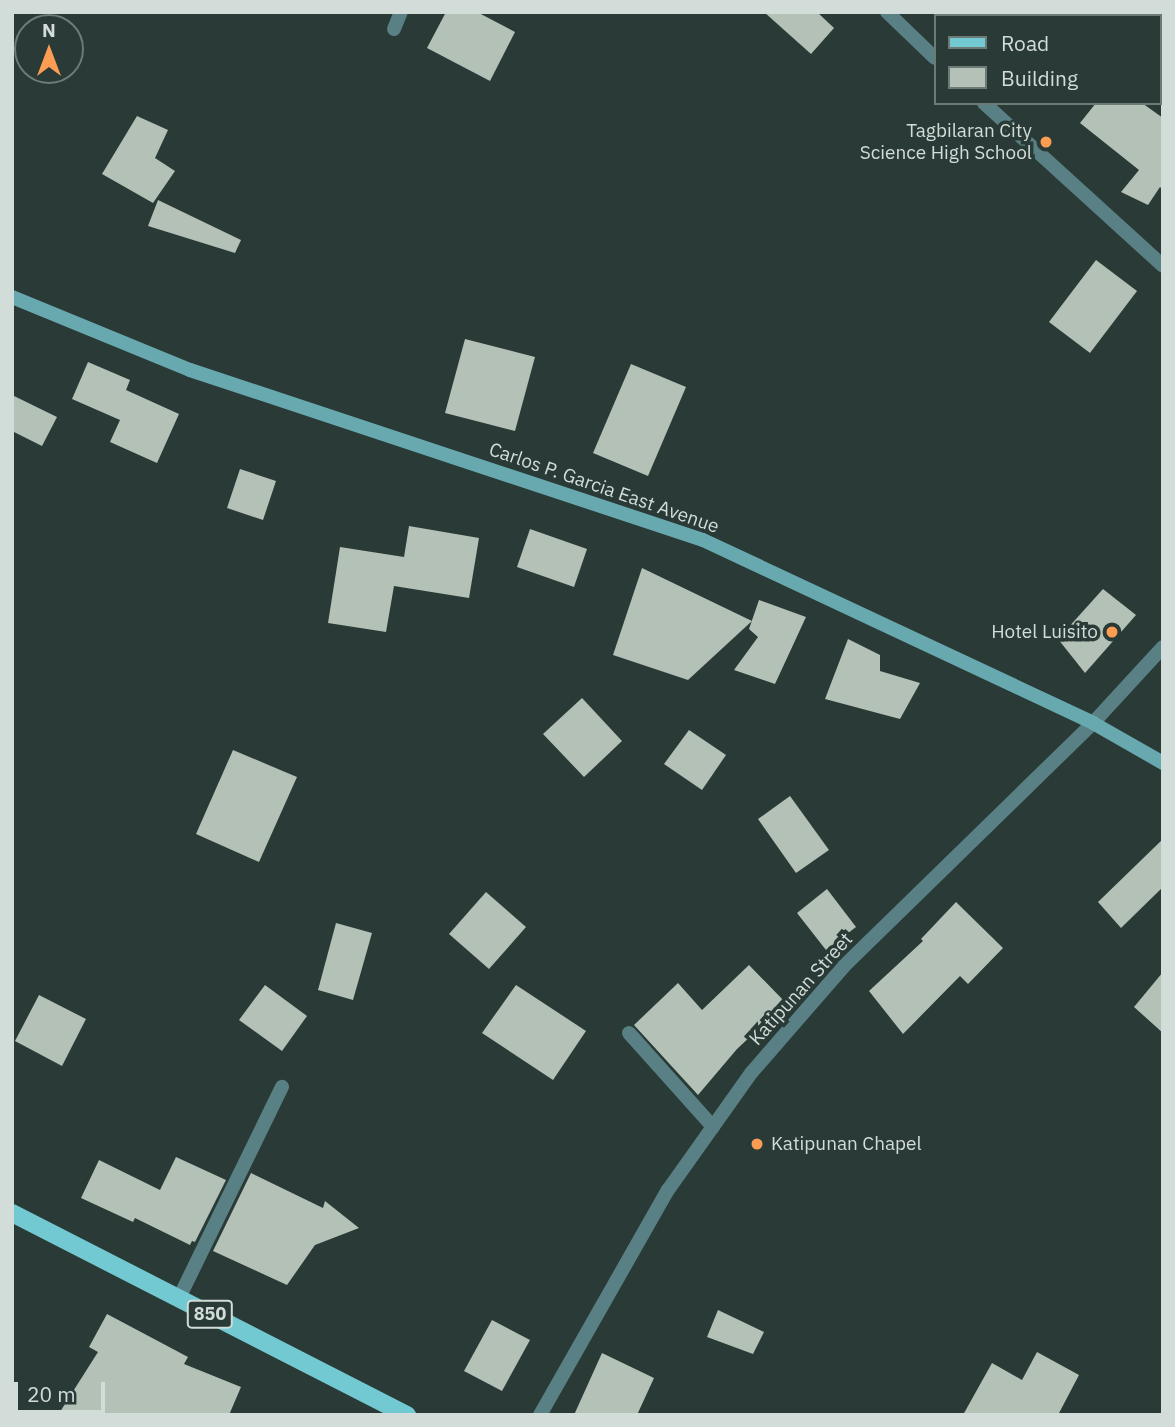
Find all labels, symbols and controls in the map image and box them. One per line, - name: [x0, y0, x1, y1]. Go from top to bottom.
- north arrow: [14, 14, 84, 84]
- legend: [934, 14, 1161, 105]
- text: N: [42, 18, 56, 42]
- text: Road: [1001, 29, 1049, 57]
- text: Building: [1001, 64, 1078, 92]
- place label: Tagbilaran City Science High School: [860, 120, 1032, 164]
- marker: Tagbilaran City Science High School: [1038, 134, 1054, 150]
- street label: Carlos P. Garcia East Avenue: [486, 438, 722, 538]
- place label: Hotel Luisito: [991, 621, 1098, 643]
- marker: Hotel Luisito: [1104, 624, 1120, 640]
- street label: Katipunan Street: [745, 928, 857, 1050]
- place label: Katipunan Chapel: [771, 1133, 922, 1155]
- marker: Katipunan Chapel: [749, 1136, 765, 1152]
- road number: 850: [186, 1300, 234, 1329]
- scale bar: [18, 1368, 108, 1412]
- text: 20 m: [27, 1380, 76, 1408]

